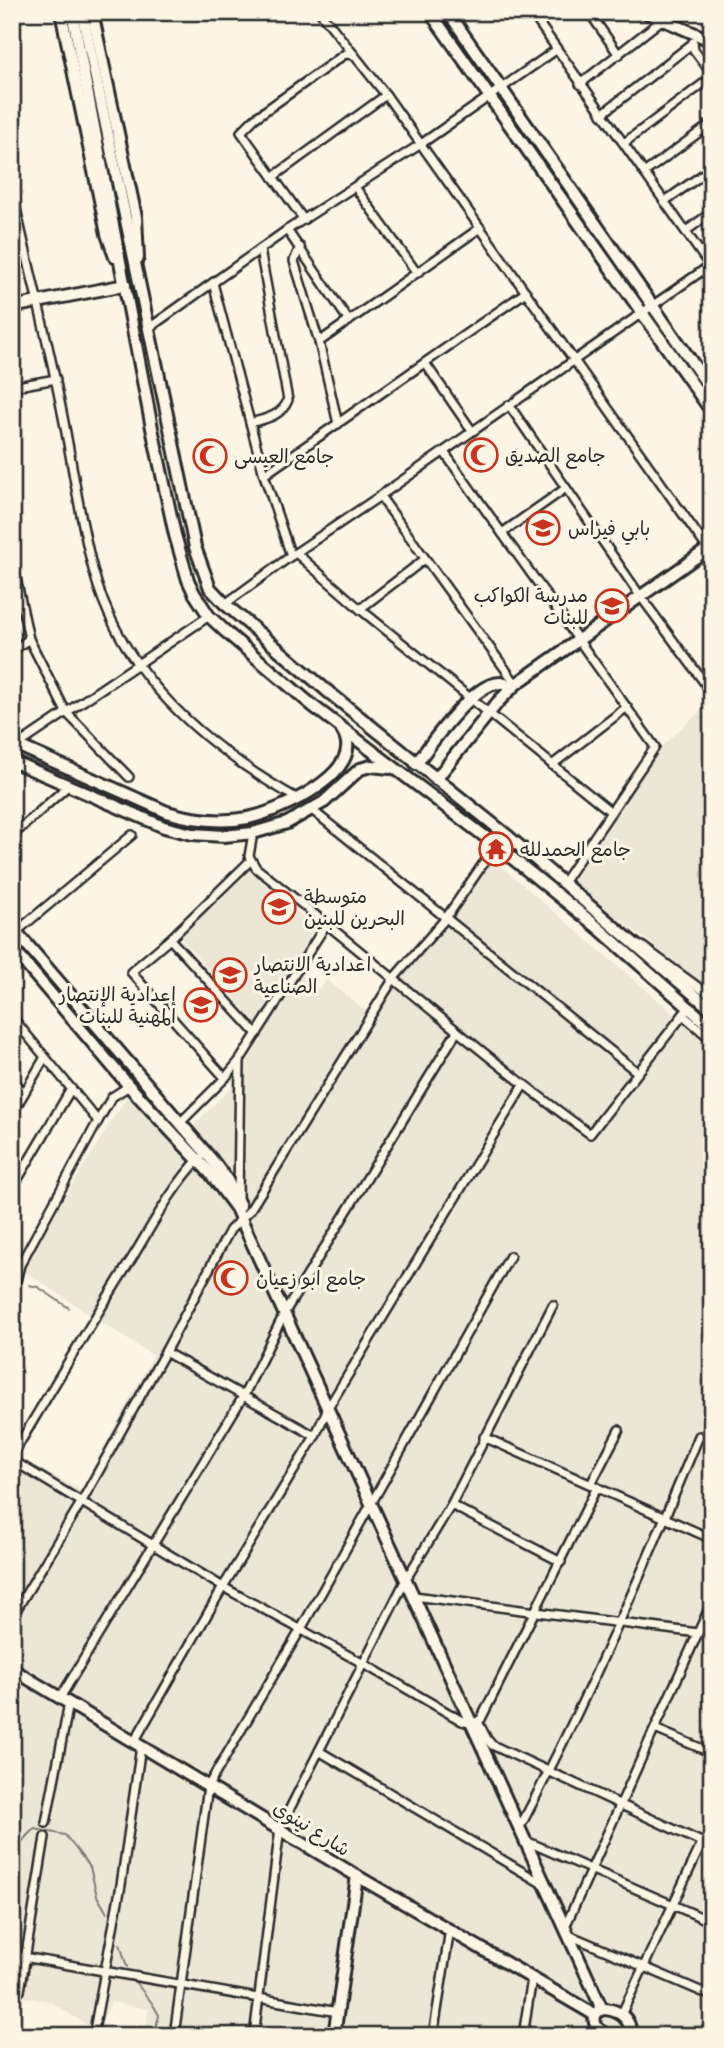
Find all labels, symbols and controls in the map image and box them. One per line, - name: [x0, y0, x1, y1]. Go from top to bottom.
- mosque icon: جامع الصديق: [462, 436, 500, 474]
- mosque icon: جامع العيسى: [191, 437, 229, 475]
- place label: جامع الصديق: [505, 445, 606, 469]
- place label: جامع العيسى: [234, 446, 334, 470]
- school or university icon: بابي فيراس: [524, 509, 562, 547]
- place label: بابي فيراس: [568, 518, 650, 545]
- place label: مدرسة الكواكب للبنات: [474, 585, 588, 630]
- school or university icon: مدرسة الكواكب للبنات: [593, 587, 631, 625]
- temple icon: جامع الحمدلله: [477, 830, 515, 868]
- place label: جامع الحمدلله: [520, 839, 631, 863]
- place label: متوسطة البحرين للبنين: [304, 886, 405, 931]
- school or university icon: متوسطة البحرين للبنين: [260, 888, 298, 926]
- place label: اعدادية الانتصار الصناعية: [253, 954, 371, 999]
- school or university icon: اعدادية الانتصار الصناعية: [211, 956, 249, 994]
- place label: إعدادية الإنتصار المهنية للبنات: [58, 984, 176, 1029]
- school or university icon: إعدادية الإنتصار المهنية للبنات: [182, 986, 220, 1024]
- mosque icon: جامع ابو زعیان: [212, 1259, 250, 1297]
- place label: جامع ابو زعیان: [256, 1268, 366, 1292]
- street label: شارع نينوى: [268, 1797, 354, 1863]

